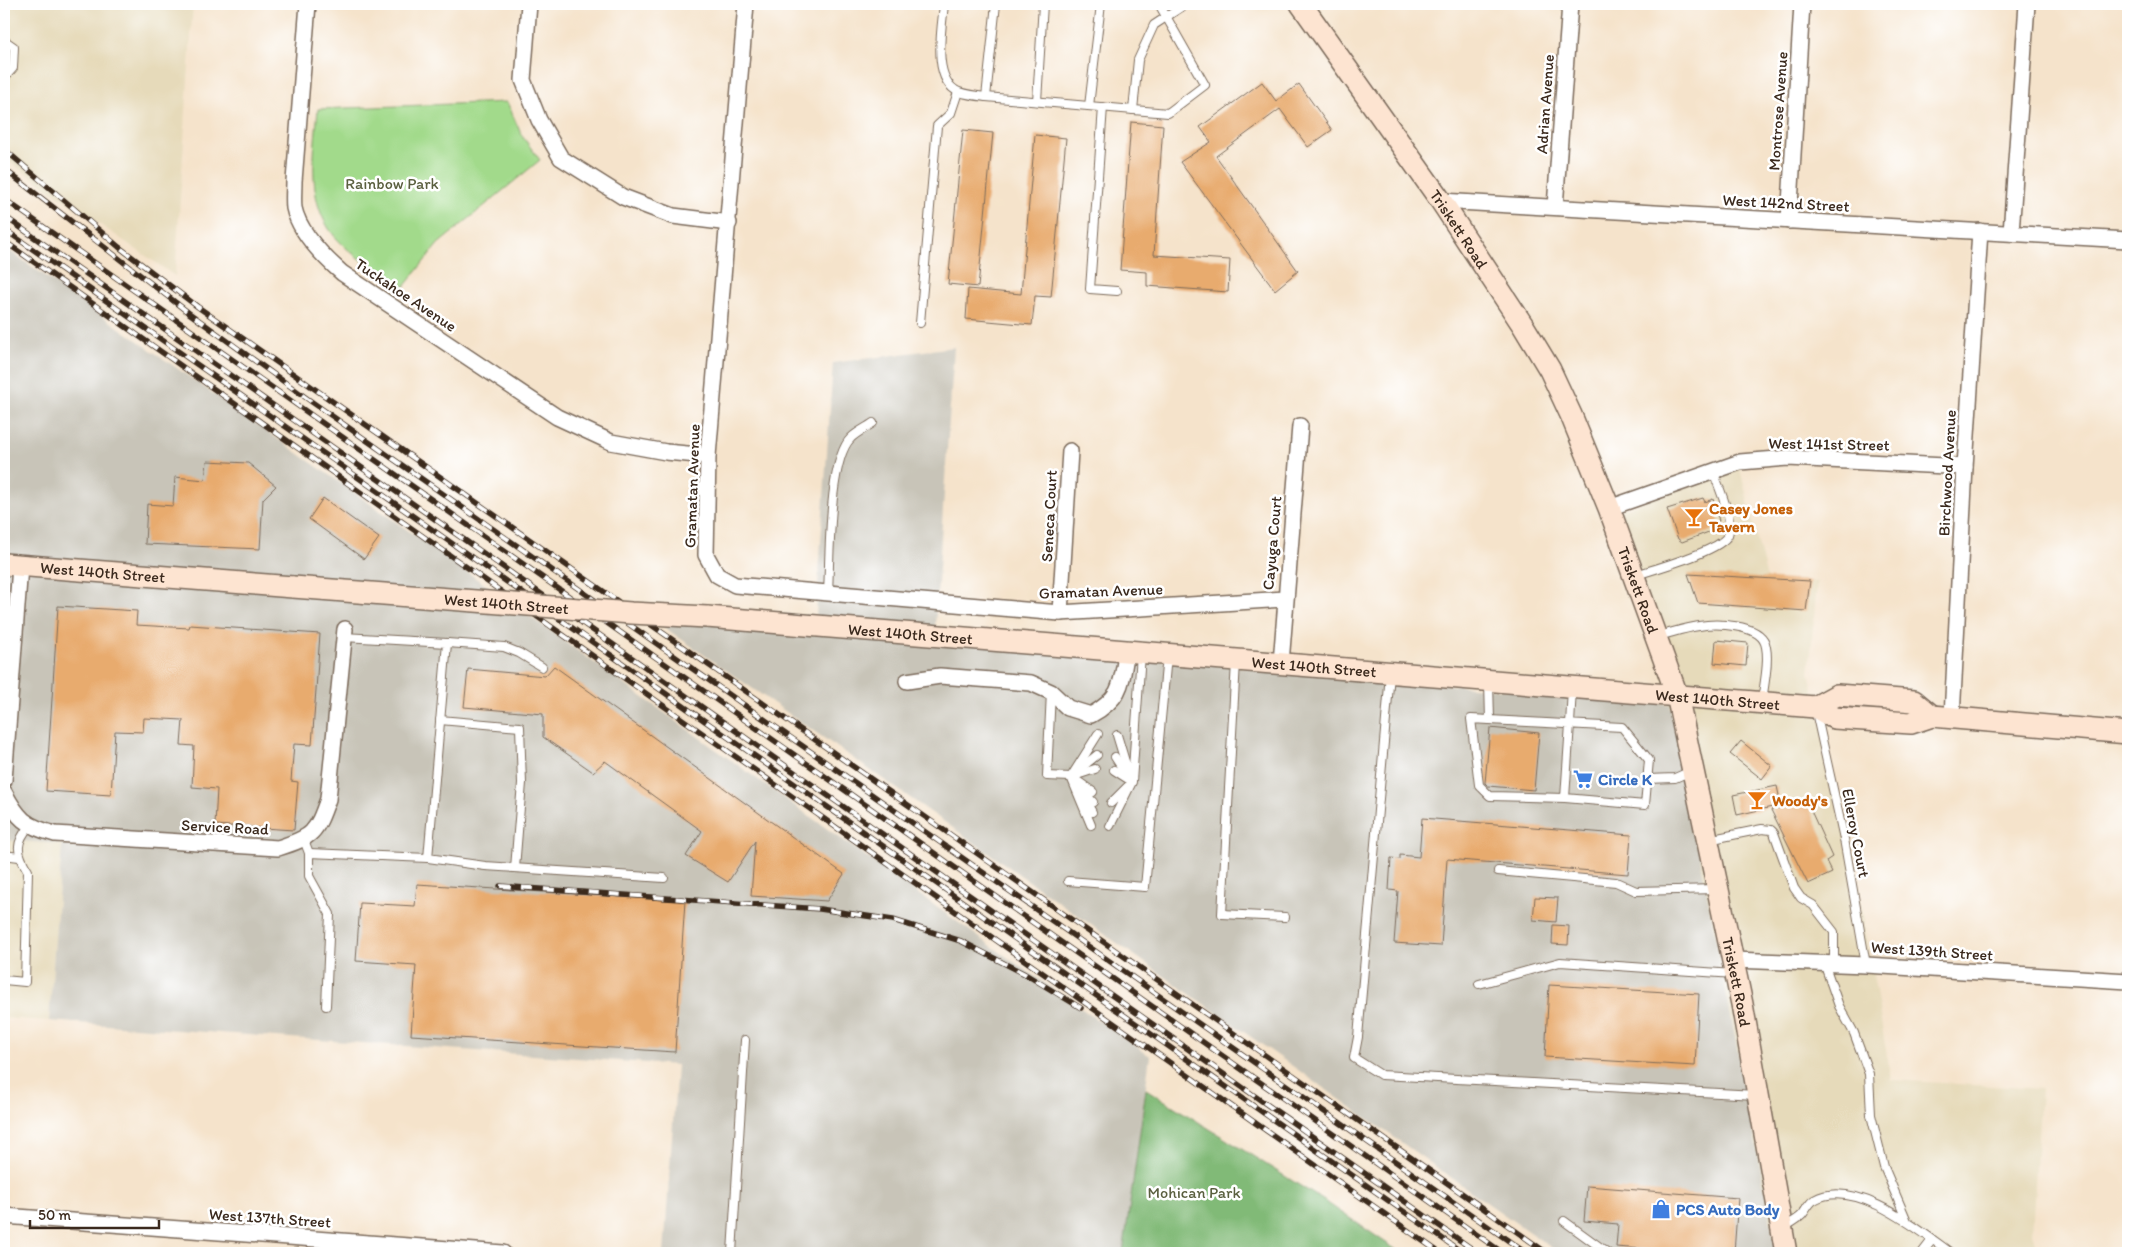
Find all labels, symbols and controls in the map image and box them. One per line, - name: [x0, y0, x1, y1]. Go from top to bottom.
- street label: Montrose Avenue: [1764, 50, 1792, 171]
- street label: Adrian Avenue: [1532, 54, 1558, 154]
- park label: Rainbow Park: [345, 174, 439, 193]
- street label: Triskett Road: [1426, 185, 1492, 272]
- street label: West 142nd Street: [1722, 190, 1850, 216]
- street label: Tuckahoe Avenue: [352, 254, 460, 336]
- street label: Birchwood Avenue: [1934, 409, 1960, 537]
- street label: Gramatan Avenue: [680, 423, 704, 548]
- street label: West 141st Street: [1768, 433, 1890, 455]
- street label: Seneca Court: [1037, 470, 1061, 562]
- street label: Cayuga Court: [1258, 495, 1286, 591]
- place label: Casey Jones Tavern: [1708, 499, 1793, 536]
- bar icon: Casey Jones Tavern: [1683, 506, 1705, 528]
- street label: Triskett Road: [1614, 544, 1663, 636]
- street label: West 140th Street: [39, 557, 166, 586]
- street label: Gramatan Avenue: [1039, 579, 1164, 603]
- street label: West 140th Street: [443, 589, 570, 618]
- street label: West 140th Street: [847, 619, 974, 648]
- street label: West 140th Street: [1251, 652, 1377, 681]
- street label: West 140th Street: [1654, 685, 1781, 714]
- supermarket icon: Circle K: [1572, 768, 1594, 790]
- place label: Circle K: [1598, 770, 1653, 789]
- street label: Elleroy Court: [1838, 787, 1874, 879]
- bar icon: Woody's: [1746, 789, 1768, 811]
- place label: Woody's: [1772, 791, 1828, 811]
- street label: Service Road: [181, 815, 269, 839]
- street label: Triskett Road: [1719, 935, 1755, 1028]
- street label: West 139th Street: [1870, 937, 1994, 965]
- park label: Mohican Park: [1147, 1183, 1241, 1202]
- scale bar: [30, 1197, 159, 1229]
- shop icon: PCS Auto Body: [1650, 1198, 1672, 1220]
- place label: PCS Auto Body: [1676, 1200, 1780, 1220]
- street label: West 137th Street: [208, 1204, 332, 1232]
- text: 50 m: [38, 1206, 71, 1224]

